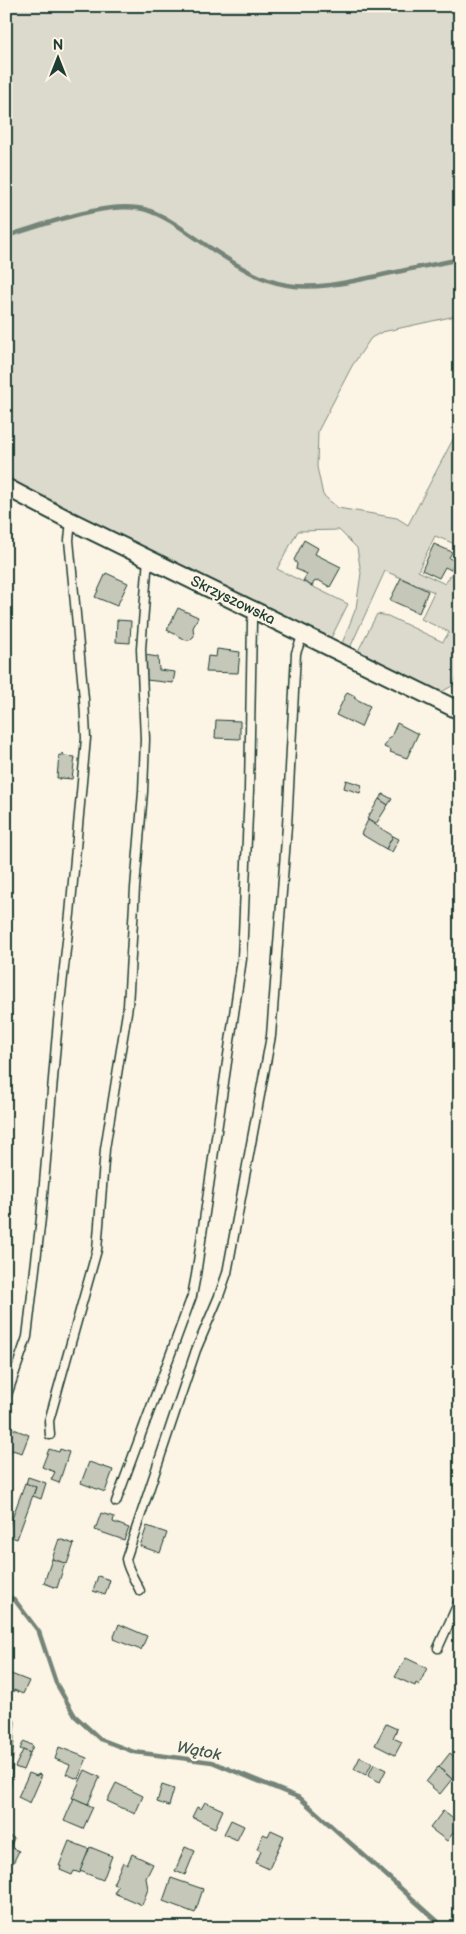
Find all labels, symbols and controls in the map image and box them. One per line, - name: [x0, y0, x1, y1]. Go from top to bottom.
- north arrow: [32, 32, 82, 82]
- text: N: [53, 37, 63, 54]
- street label: Skrzyszowska: [187, 572, 278, 629]
- water label: Wątok: [175, 1738, 224, 1765]

